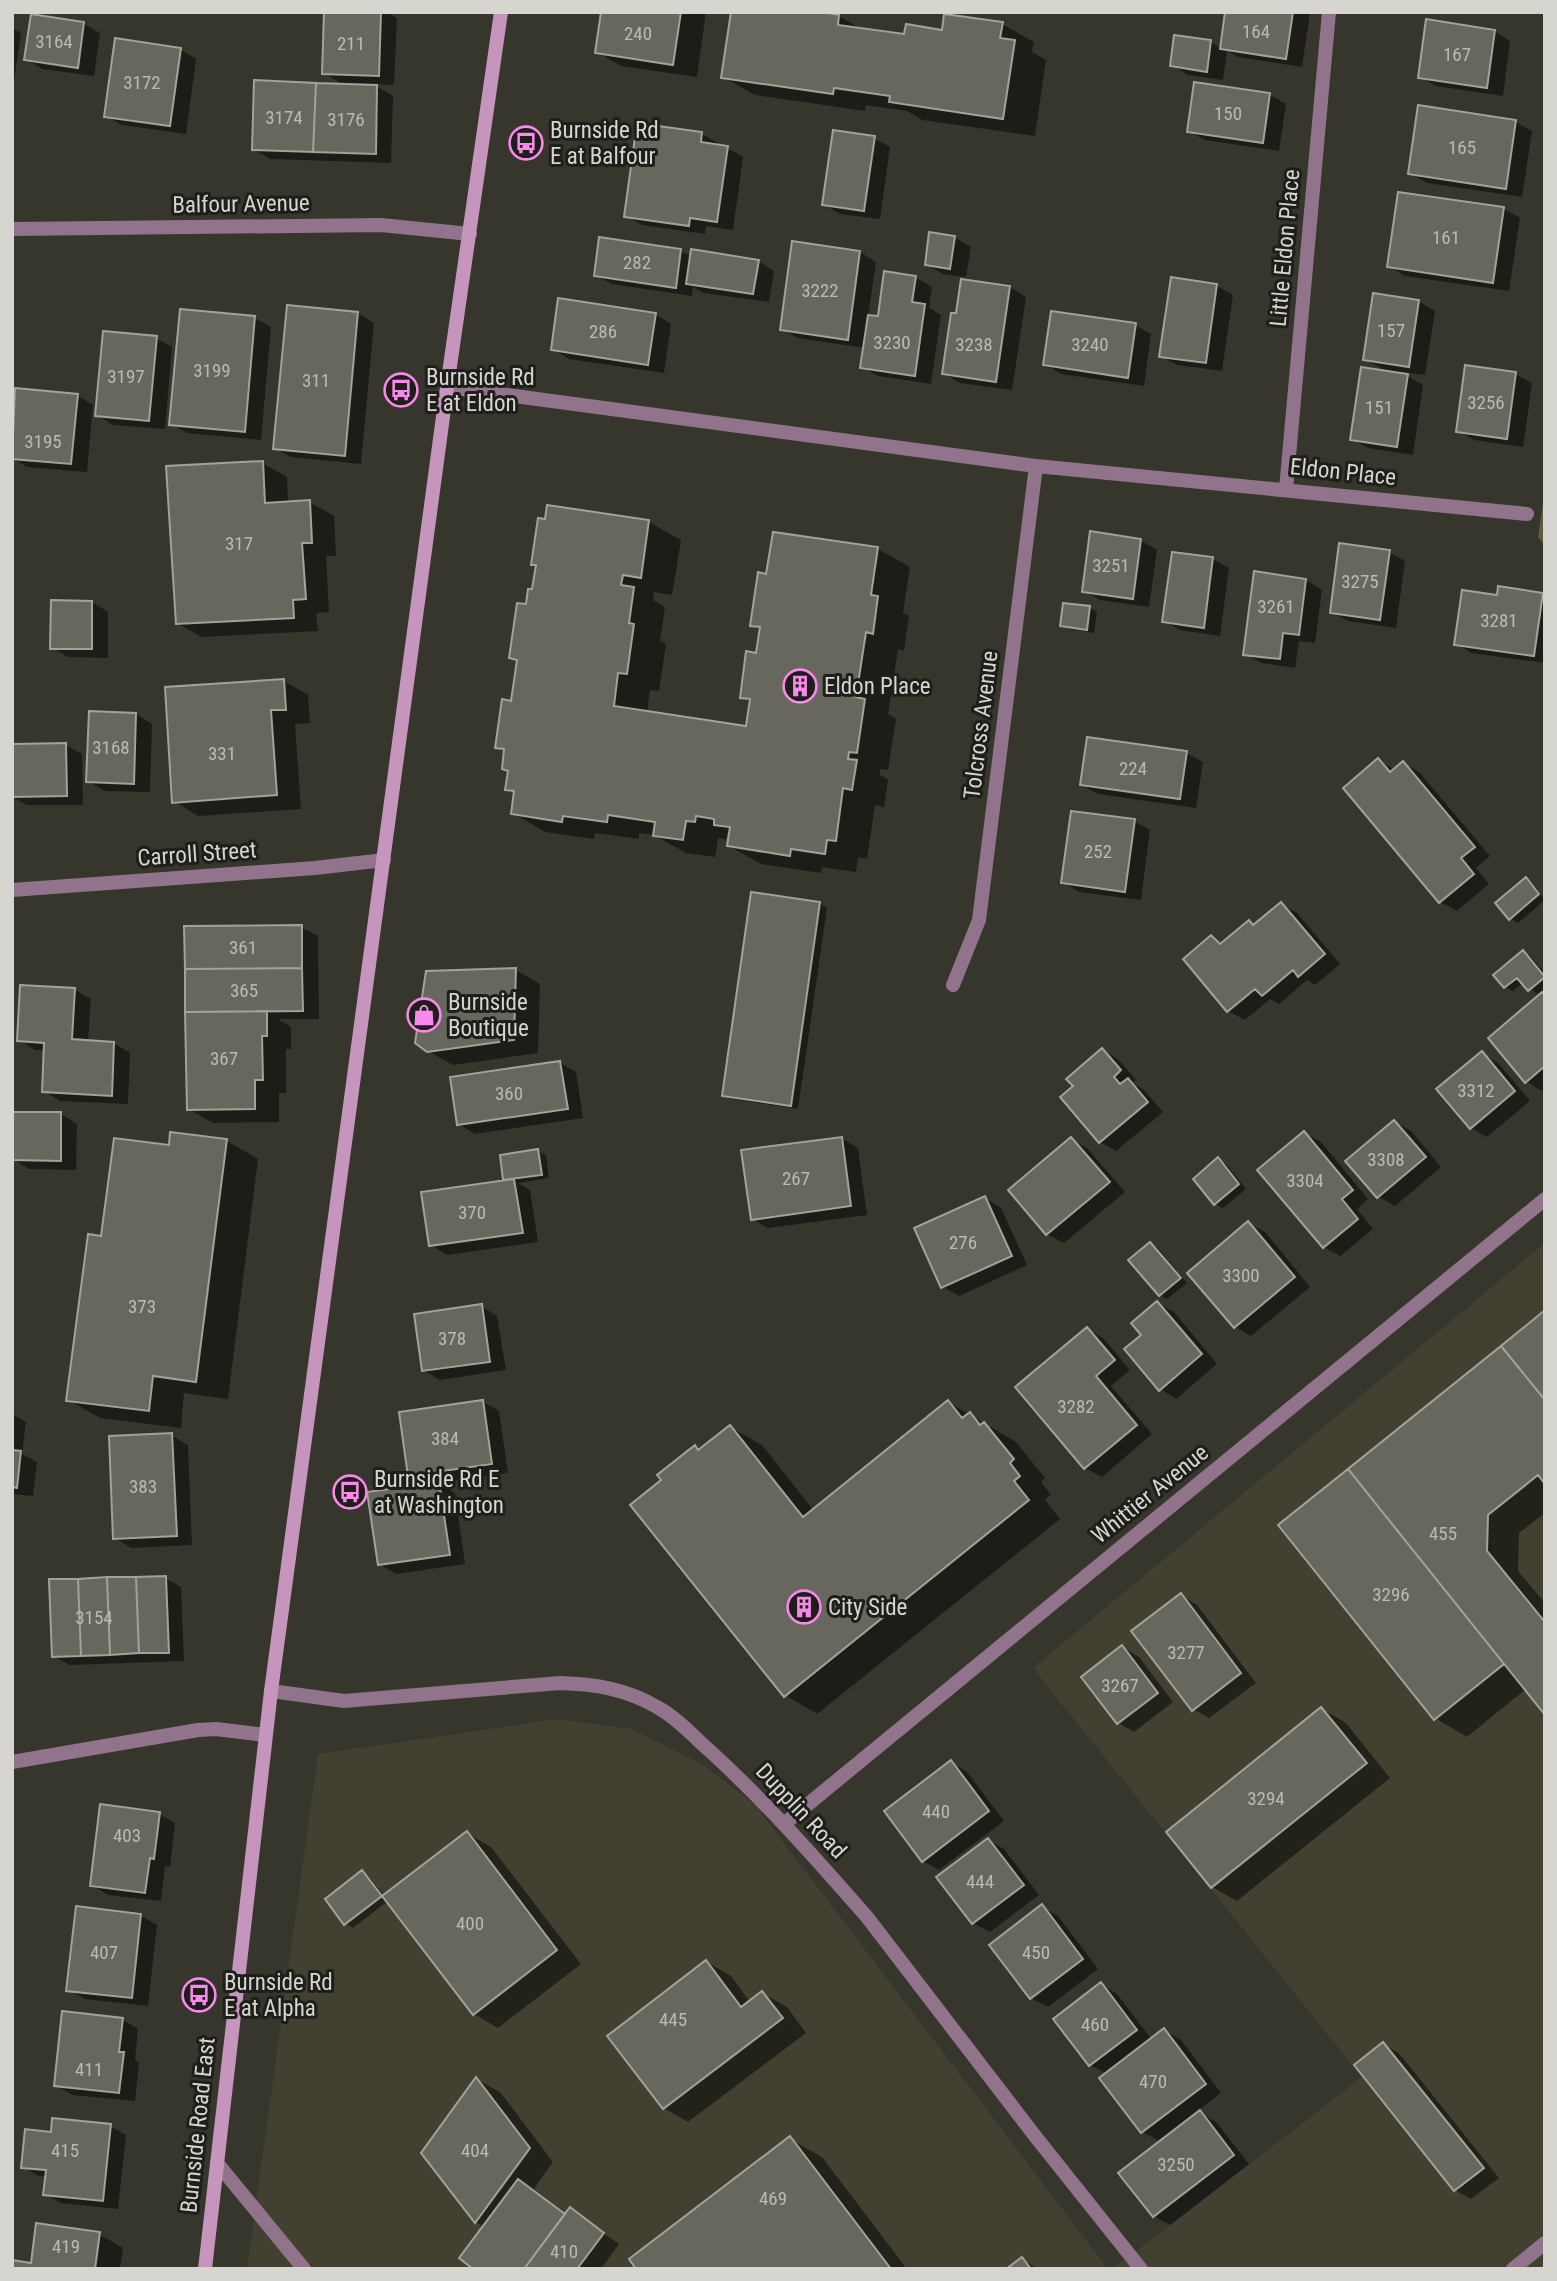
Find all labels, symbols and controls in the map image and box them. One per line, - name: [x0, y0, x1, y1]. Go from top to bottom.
- house number: 164: [1242, 20, 1270, 43]
- house number: 240: [624, 22, 652, 45]
- house number: 3164: [35, 30, 73, 53]
- house number: 211: [337, 32, 365, 55]
- house number: 167: [1443, 43, 1471, 66]
- house number: 3172: [123, 71, 161, 94]
- house number: 150: [1214, 102, 1242, 125]
- house number: 3174: [265, 106, 303, 129]
- house number: 3176: [327, 108, 365, 131]
- place label: Burnside Rd E at Balfour: [550, 117, 659, 170]
- bus stop icon: Burnside Rd E at Balfour: [507, 124, 545, 162]
- house number: 165: [1448, 136, 1476, 159]
- street label: Little Eldon Place: [1265, 168, 1305, 328]
- street label: Balfour Avenue: [172, 189, 310, 219]
- house number: 161: [1432, 226, 1460, 249]
- house number: 282: [623, 251, 651, 274]
- house number: 3222: [801, 279, 839, 302]
- house number: 157: [1377, 319, 1405, 342]
- house number: 286: [589, 320, 617, 343]
- house number: 3230: [873, 331, 911, 354]
- house number: 3238: [955, 333, 993, 356]
- house number: 3240: [1071, 333, 1109, 356]
- house number: 3199: [193, 359, 231, 382]
- place label: Burnside Rd E at Eldon: [426, 364, 535, 417]
- house number: 3197: [107, 365, 145, 388]
- house number: 311: [302, 369, 330, 392]
- bus stop icon: Burnside Rd E at Eldon: [382, 371, 420, 409]
- house number: 3256: [1467, 391, 1505, 414]
- house number: 151: [1365, 396, 1393, 419]
- house number: 3195: [24, 430, 62, 453]
- street label: Eldon Place: [1289, 453, 1397, 491]
- house number: 317: [225, 532, 253, 555]
- house number: 3251: [1092, 554, 1130, 577]
- house number: 3275: [1341, 570, 1379, 593]
- house number: 3261: [1257, 595, 1295, 618]
- house number: 3281: [1480, 609, 1518, 632]
- street label: Tolcross Avenue: [959, 649, 1003, 801]
- building icon: Eldon Place: [781, 667, 819, 705]
- place label: Eldon Place: [824, 673, 931, 700]
- house number: 3168: [92, 736, 130, 759]
- house number: 331: [208, 742, 236, 765]
- house number: 224: [1119, 757, 1147, 780]
- street label: Carroll Street: [137, 836, 257, 872]
- house number: 252: [1084, 840, 1112, 863]
- house number: 361: [229, 936, 257, 959]
- house number: 365: [230, 979, 258, 1002]
- place label: Burnside Boutique: [448, 989, 529, 1042]
- shop icon: Burnside Boutique: [405, 996, 443, 1034]
- house number: 367: [210, 1047, 238, 1070]
- house number: 3312: [1457, 1079, 1495, 1102]
- house number: 360: [495, 1082, 523, 1105]
- house number: 3308: [1367, 1148, 1405, 1171]
- house number: 267: [782, 1167, 810, 1190]
- house number: 3304: [1286, 1169, 1324, 1192]
- house number: 370: [458, 1201, 486, 1224]
- house number: 276: [949, 1231, 977, 1254]
- house number: 3300: [1222, 1264, 1260, 1287]
- house number: 373: [128, 1295, 156, 1318]
- house number: 378: [438, 1327, 466, 1350]
- house number: 3282: [1057, 1395, 1095, 1418]
- house number: 384: [431, 1427, 459, 1450]
- street label: Whittier Avenue: [1086, 1439, 1214, 1549]
- place label: Burnside Rd E at Washington: [374, 1466, 504, 1519]
- bus stop icon: Burnside Rd E at Washington: [331, 1473, 369, 1511]
- house number: 383: [129, 1475, 157, 1498]
- house number: 455: [1429, 1522, 1457, 1545]
- house number: 3296: [1372, 1583, 1410, 1606]
- building icon: City Side: [785, 1588, 823, 1626]
- place label: City Side: [828, 1594, 907, 1621]
- house number: 3154: [75, 1606, 113, 1629]
- house number: 3277: [1167, 1641, 1205, 1664]
- house number: 3267: [1101, 1674, 1139, 1697]
- street label: Dupplin Road: [750, 1758, 852, 1864]
- house number: 3294: [1247, 1787, 1285, 1810]
- house number: 440: [922, 1800, 950, 1823]
- house number: 403: [113, 1824, 141, 1847]
- house number: 444: [966, 1870, 994, 1893]
- house number: 400: [456, 1912, 484, 1935]
- house number: 407: [90, 1941, 118, 1964]
- house number: 450: [1022, 1941, 1050, 1964]
- place label: Burnside Rd E at Alpha: [224, 1969, 333, 2022]
- bus stop icon: Burnside Rd E at Alpha: [180, 1976, 218, 2014]
- house number: 445: [659, 2008, 687, 2031]
- house number: 460: [1081, 2013, 1109, 2036]
- street label: Burnside Road East: [175, 2036, 221, 2214]
- house number: 411: [75, 2058, 103, 2081]
- house number: 470: [1139, 2070, 1167, 2093]
- house number: 415: [51, 2139, 79, 2162]
- house number: 404: [461, 2139, 489, 2162]
- house number: 3250: [1157, 2153, 1195, 2176]
- house number: 469: [759, 2187, 787, 2210]
- house number: 419: [52, 2235, 80, 2258]
- house number: 410: [550, 2240, 578, 2263]

